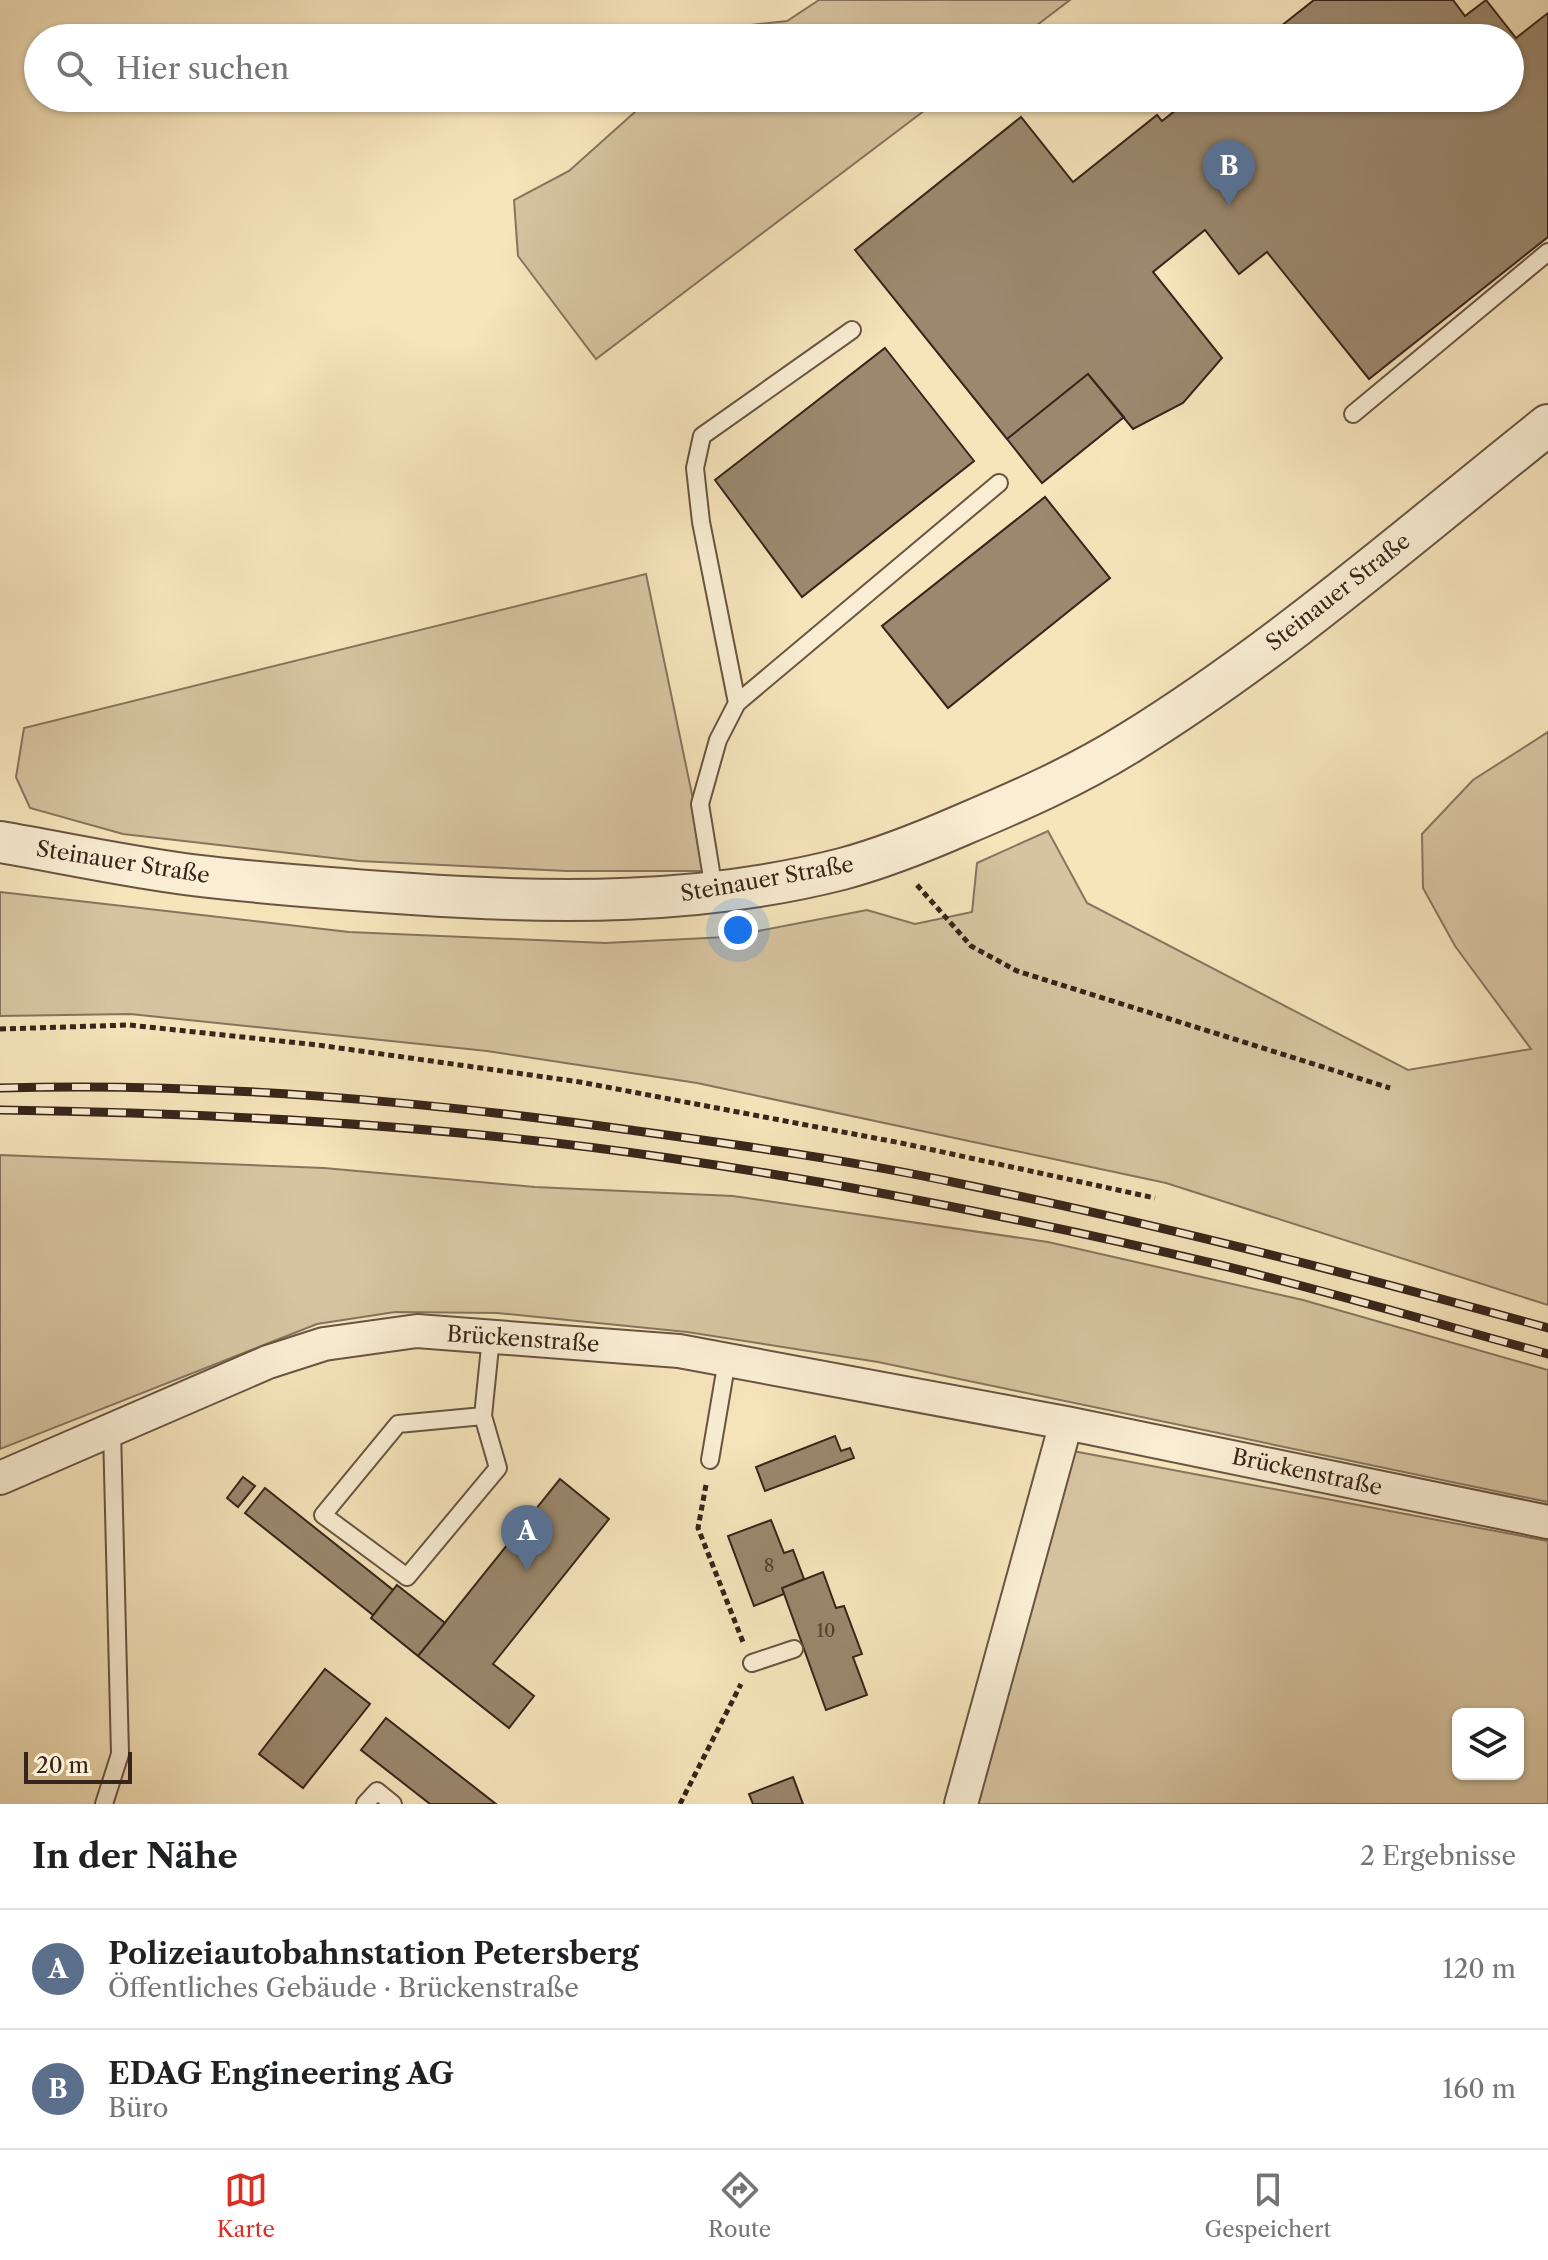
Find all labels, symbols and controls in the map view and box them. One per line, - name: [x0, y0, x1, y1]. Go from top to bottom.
- search box: [24, 24, 1524, 112]
- icon: search: [52, 46, 96, 90]
- text: Hier suchen: [116, 50, 289, 87]
- pin: B: [1203, 140, 1255, 206]
- street label: Steinauer Straße: [1261, 527, 1415, 657]
- street label: Steinauer Straße: [34, 835, 212, 889]
- street label: Steinauer Straße: [678, 850, 856, 908]
- your location: [718, 910, 758, 950]
- street label: Brückenstraße: [446, 1320, 600, 1358]
- street label: Brückenstraße: [1229, 1443, 1385, 1501]
- pin: A: [501, 1505, 553, 1571]
- house number: 8: [764, 1555, 774, 1577]
- house number: 10: [817, 1620, 835, 1642]
- map controls: [1452, 1708, 1524, 1780]
- button: layers: [1452, 1708, 1524, 1780]
- scale bar: [24, 1748, 132, 1784]
- text: 20 m: [36, 1752, 89, 1779]
- text: In der Nähe: [32, 1835, 238, 1877]
- text: 2 Ergebnisse: [1360, 1840, 1516, 1872]
- text: Polizeiautobahnstation Petersberg: [108, 1935, 639, 1972]
- text: A: [48, 1953, 68, 1985]
- text: 120 m: [1442, 1953, 1516, 1985]
- text: Öffentliches Gebäude · Brückenstraße: [108, 1972, 579, 2004]
- text: EDAG Engineering AG: [108, 2055, 454, 2092]
- text: B: [48, 2073, 68, 2105]
- text: 160 m: [1442, 2073, 1516, 2105]
- text: Büro: [108, 2092, 168, 2124]
- tab: Karte: [217, 2168, 275, 2243]
- tab: Route: [708, 2168, 771, 2243]
- tab: Gespeichert: [1204, 2168, 1331, 2243]

